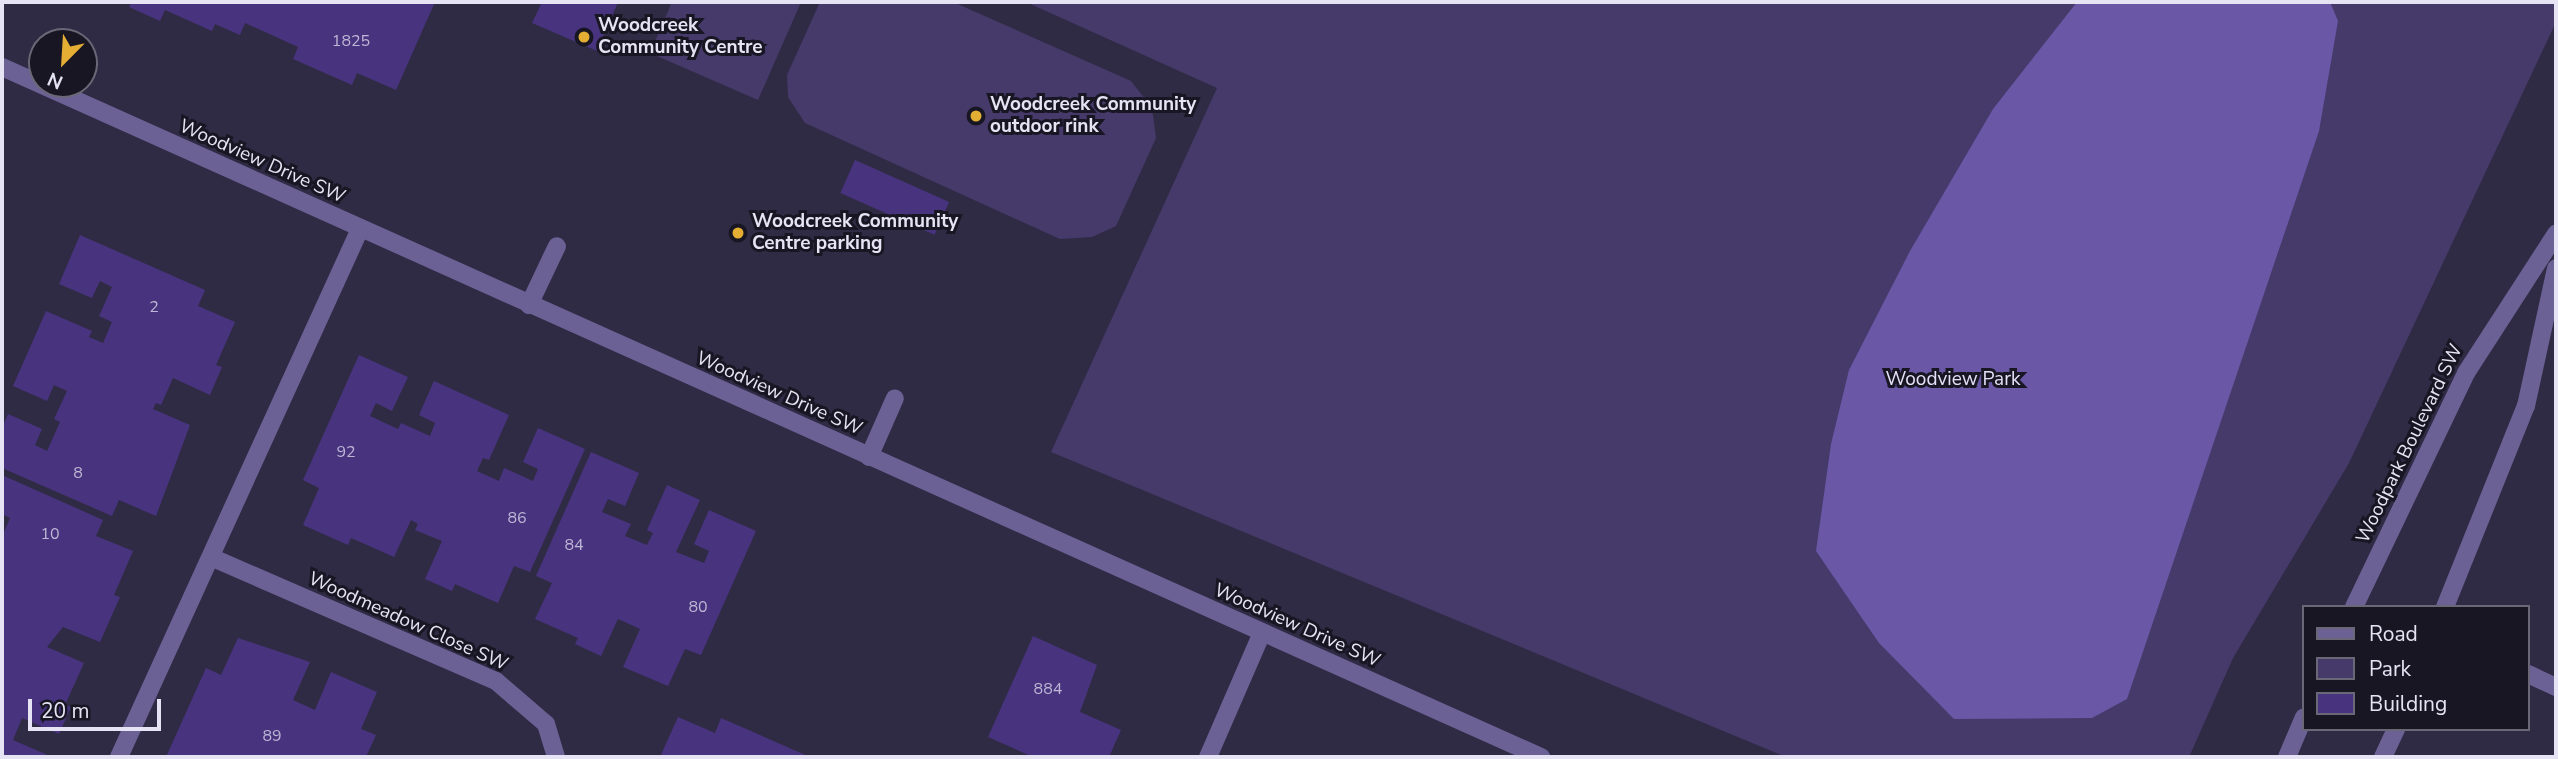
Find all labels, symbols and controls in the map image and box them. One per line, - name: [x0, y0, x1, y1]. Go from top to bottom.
- place label: Woodcreek Community Centre: [598, 15, 763, 59]
- north arrow: [28, 28, 98, 98]
- marker: Woodcreek Community Centre: [576, 29, 592, 45]
- house number: 1825: [332, 31, 370, 51]
- text: N: [43, 66, 67, 95]
- place label: Woodcreek Community outdoor rink: [990, 94, 1196, 138]
- marker: Woodcreek Community outdoor rink: [968, 108, 984, 124]
- street label: Woodview Drive SW: [175, 115, 349, 209]
- place label: Woodcreek Community Centre parking: [752, 211, 958, 255]
- marker: Woodcreek Community Centre parking: [730, 225, 746, 241]
- house number: 2: [149, 297, 159, 317]
- street label: Woodpark Boulevard SW: [2352, 341, 2468, 547]
- street label: Woodview Drive SW: [692, 347, 866, 441]
- park label: Woodview Park: [1886, 369, 2020, 391]
- house number: 92: [336, 442, 356, 462]
- house number: 8: [73, 463, 83, 483]
- house number: 86: [507, 508, 527, 528]
- house number: 10: [40, 524, 60, 544]
- house number: 84: [564, 535, 584, 555]
- street label: Woodmeadow Close SW: [305, 568, 511, 676]
- street label: Woodview Drive SW: [1210, 579, 1384, 673]
- house number: 80: [688, 597, 708, 617]
- legend: [2302, 605, 2530, 731]
- text: Road: [2369, 620, 2418, 648]
- text: Park: [2369, 655, 2411, 683]
- house number: 884: [1034, 679, 1062, 699]
- scale bar: [32, 686, 164, 730]
- text: Building: [2369, 690, 2447, 718]
- text: 20 m: [41, 697, 90, 725]
- house number: 89: [262, 726, 282, 746]

